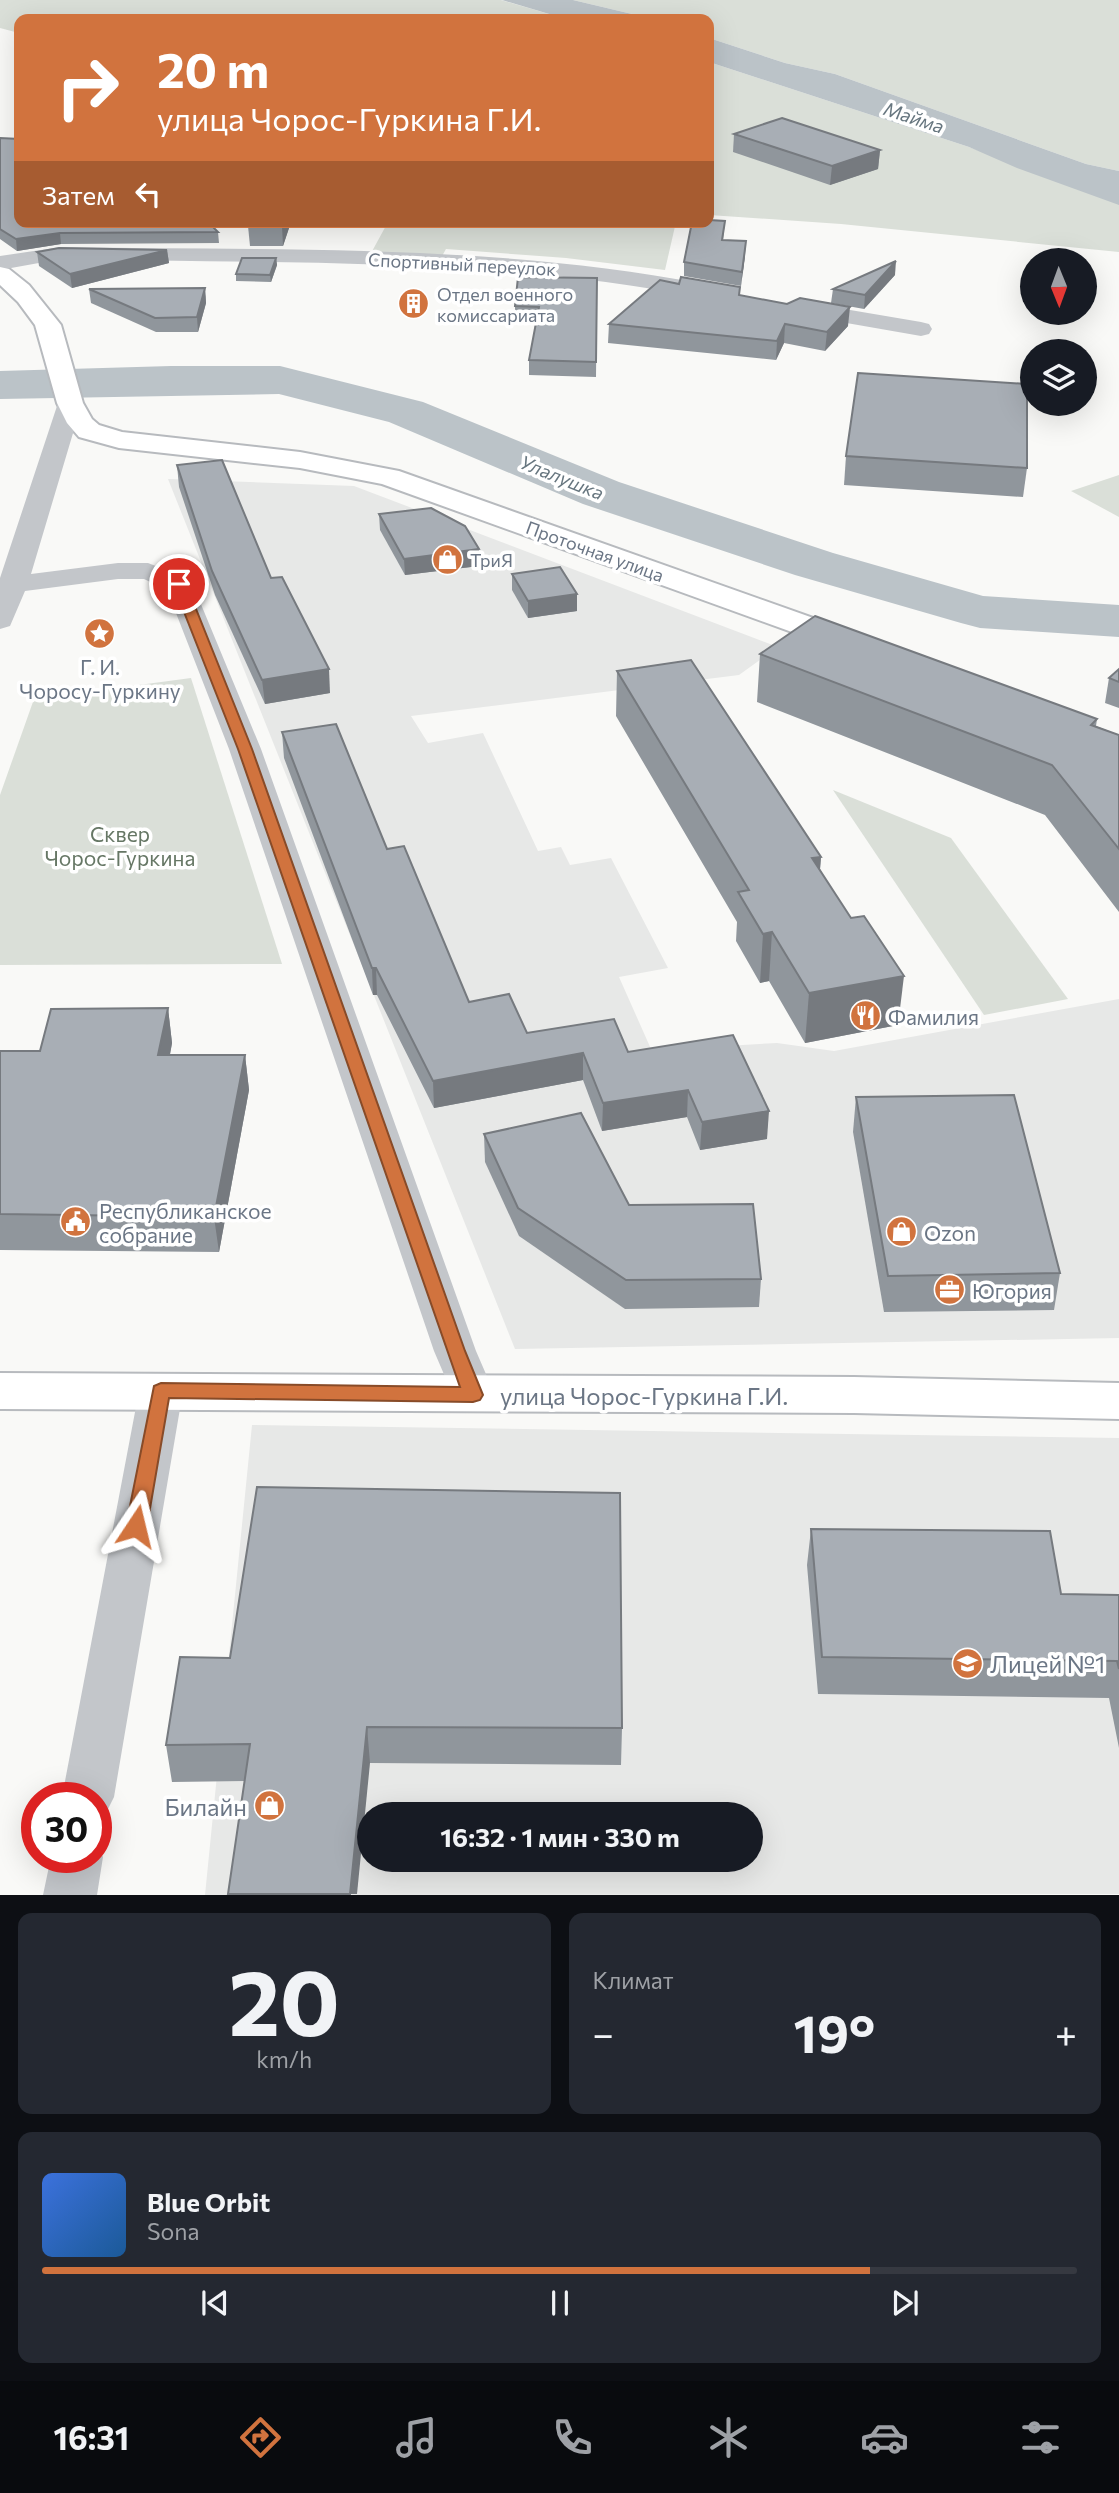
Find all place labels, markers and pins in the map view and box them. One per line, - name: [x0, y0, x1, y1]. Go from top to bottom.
- place label: Отдел военного комиссариата: [437, 283, 573, 326]
- building icon: Отдел военного комиссариата: [397, 287, 431, 321]
- shop icon: ТриЯ: [430, 543, 464, 577]
- place label: ТриЯ: [470, 549, 513, 571]
- pin: [149, 554, 209, 614]
- place icon: Г. И. Чоросу-Гуркину: [83, 617, 117, 651]
- place label: Г. И. Чоросу-Гуркину: [19, 654, 181, 703]
- restaurant icon: Фамилия: [848, 999, 882, 1033]
- place label: Фамилия: [888, 1004, 979, 1029]
- place label: Республиканское собрание: [99, 1198, 272, 1247]
- public building icon: Республиканское собрание: [59, 1205, 93, 1239]
- shop icon: Ozon: [884, 1215, 918, 1249]
- place label: Ozon: [924, 1220, 976, 1245]
- office icon: Югория: [932, 1273, 966, 1307]
- place label: Югория: [972, 1278, 1052, 1303]
- school or university icon: Лицей №1: [950, 1646, 984, 1680]
- place label: Лицей №1: [990, 1649, 1105, 1678]
- shop icon: Билайн: [253, 1789, 287, 1823]
- place label: Билайн: [164, 1792, 247, 1821]

